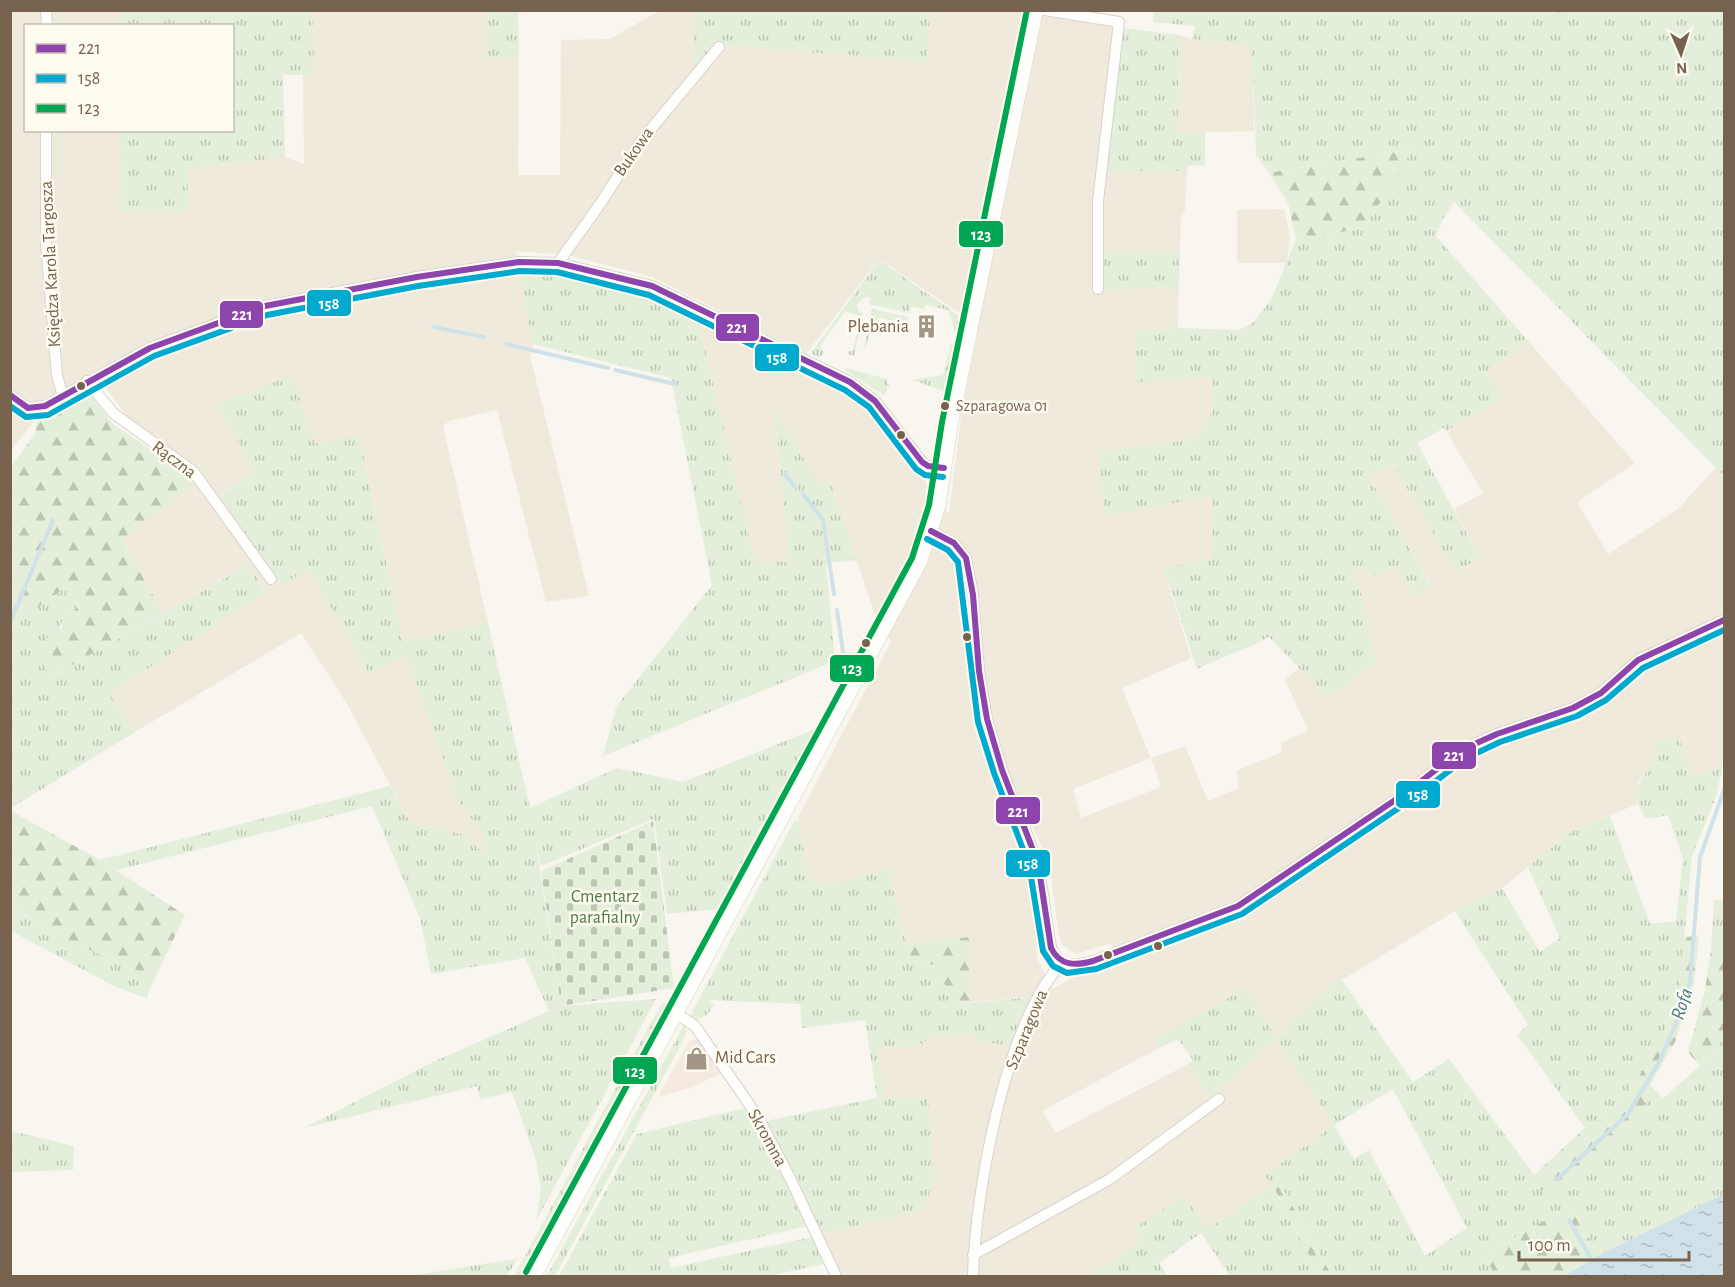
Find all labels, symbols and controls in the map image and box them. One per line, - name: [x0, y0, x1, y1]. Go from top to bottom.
- legend: [24, 24, 234, 132]
- north arrow: [1651, 24, 1711, 84]
- text: 221: [78, 40, 101, 58]
- text: N: [1676, 60, 1688, 76]
- text: 158: [78, 70, 100, 88]
- text: 123: [78, 100, 100, 118]
- street label: Bukowa: [611, 124, 657, 180]
- street label: Księdza Karola Targosza: [38, 180, 64, 348]
- line badge: 123: [958, 220, 1004, 248]
- text: 123: [971, 227, 991, 243]
- line badge: 158: [306, 289, 352, 317]
- text: 158: [319, 296, 339, 312]
- line badge: 221: [219, 300, 264, 329]
- text: 221: [232, 307, 252, 323]
- line badge: 221: [715, 313, 760, 342]
- building icon: Plebania: [914, 314, 940, 340]
- place label: Plebania: [848, 318, 909, 336]
- text: 221: [727, 320, 747, 336]
- line badge: 158: [754, 343, 800, 372]
- text: 158: [767, 350, 787, 366]
- unlabelled marker: [75, 380, 87, 392]
- place label: Szparagowa 01: [956, 398, 1048, 414]
- marker: Szparagowa 01: [939, 400, 951, 412]
- unlabelled marker: [895, 429, 907, 441]
- street label: Rączna: [149, 438, 199, 482]
- unlabelled marker: [961, 631, 973, 643]
- unlabelled marker: [860, 637, 872, 649]
- line badge: 123: [829, 654, 875, 683]
- text: 123: [842, 661, 862, 677]
- line badge: 221: [1431, 741, 1477, 770]
- text: 221: [1444, 748, 1464, 764]
- line badge: 158: [1395, 780, 1441, 809]
- text: 158: [1408, 787, 1428, 803]
- line badge: 221: [995, 796, 1041, 825]
- text: 221: [1008, 804, 1028, 820]
- line badge: 158: [1005, 849, 1051, 878]
- text: 158: [1018, 856, 1038, 872]
- park label: Cmentarz parafialny: [570, 888, 641, 927]
- unlabelled marker: [1152, 940, 1164, 952]
- unlabelled marker: [1102, 949, 1114, 961]
- water label: Rofa: [1668, 986, 1696, 1022]
- street label: Szparagowa: [1003, 987, 1051, 1073]
- shop icon: Mid Cars: [684, 1045, 710, 1071]
- place label: Mid Cars: [715, 1049, 776, 1067]
- line badge: 123: [612, 1056, 658, 1085]
- text: 123: [625, 1064, 645, 1080]
- street label: Skromna: [744, 1106, 790, 1170]
- scale bar: [1519, 1224, 1688, 1262]
- text: 100 m: [1528, 1237, 1571, 1255]

